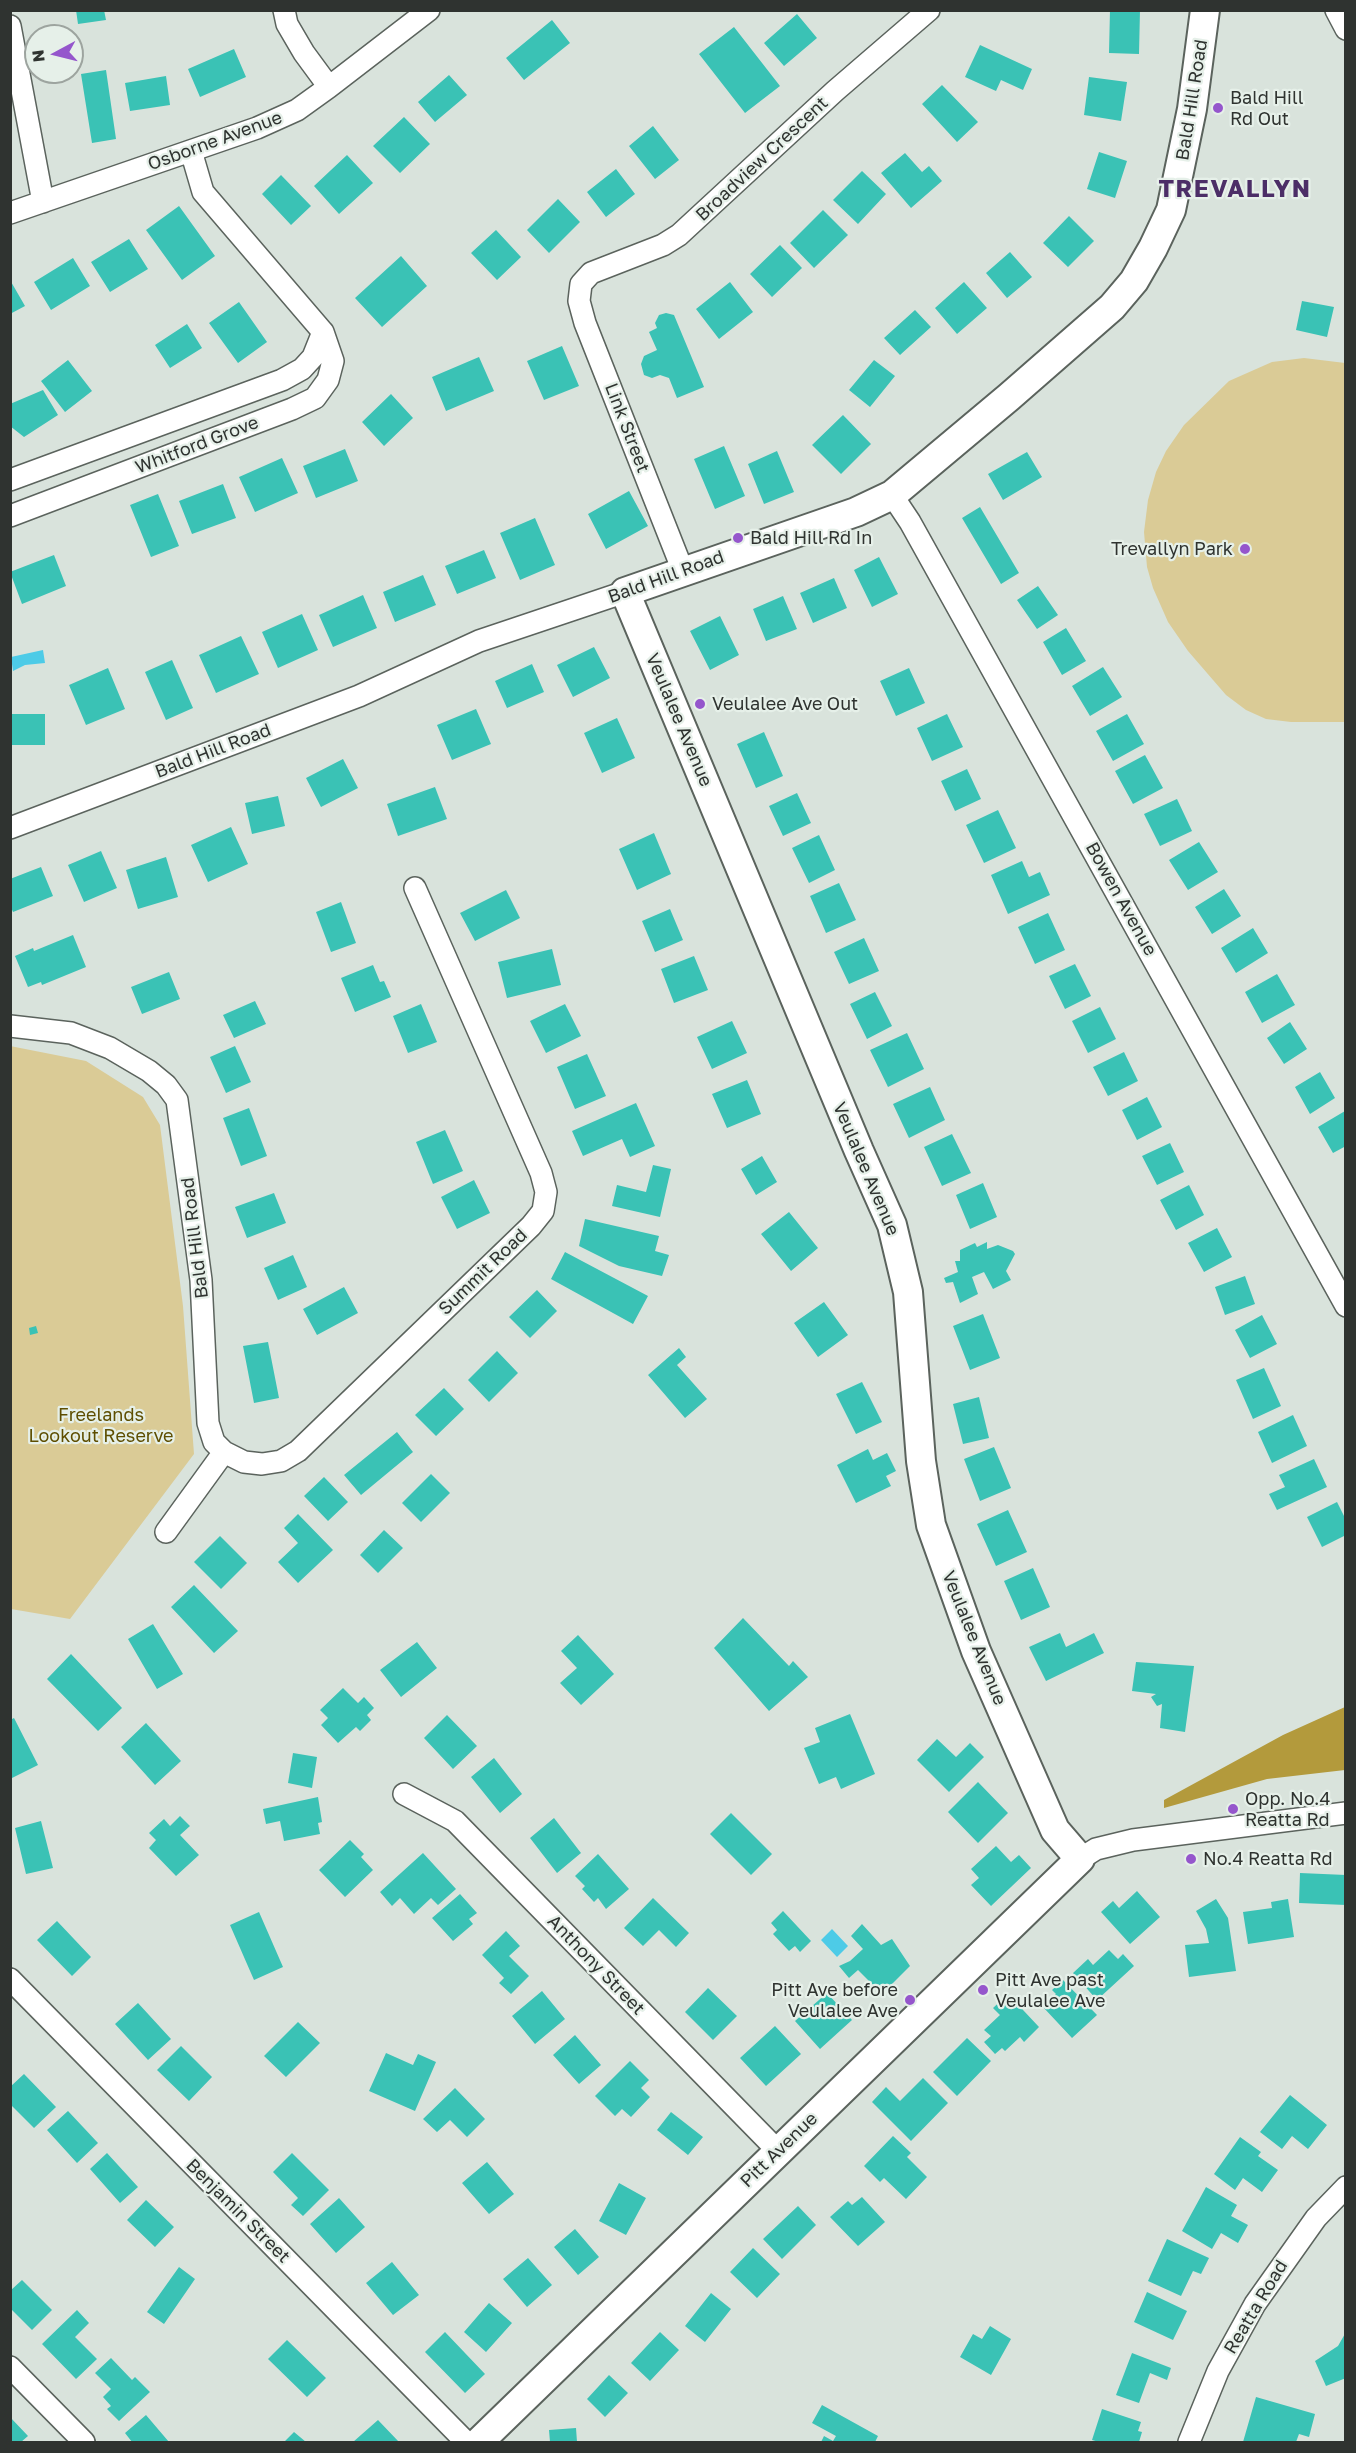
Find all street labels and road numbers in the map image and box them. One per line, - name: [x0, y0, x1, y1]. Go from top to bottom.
- street label: Bald Hill Road: [1172, 38, 1212, 162]
- street label: Broadview Crescent: [692, 92, 832, 226]
- street label: Osborne Avenue: [145, 107, 285, 175]
- street label: Link Street: [600, 380, 654, 476]
- street label: Whitford Grove: [132, 412, 262, 478]
- street label: Bald Hill Road: [605, 546, 727, 608]
- street label: Veulalee Avenue: [641, 650, 717, 790]
- street label: Bald Hill Road: [152, 719, 274, 783]
- street label: Bowen Avenue: [1081, 838, 1161, 960]
- street label: Veulalee Avenue: [828, 1099, 904, 1239]
- street label: Bald Hill Road: [177, 1176, 213, 1300]
- street label: Summit Road: [434, 1224, 532, 1320]
- street label: Veulalee Avenue: [937, 1568, 1011, 1708]
- street label: Anthony Street: [543, 1911, 649, 2019]
- street label: Pitt Avenue: [736, 2108, 822, 2192]
- street label: Benjamin Street: [182, 2155, 294, 2267]
- street label: Reatta Road: [1220, 2256, 1292, 2358]

